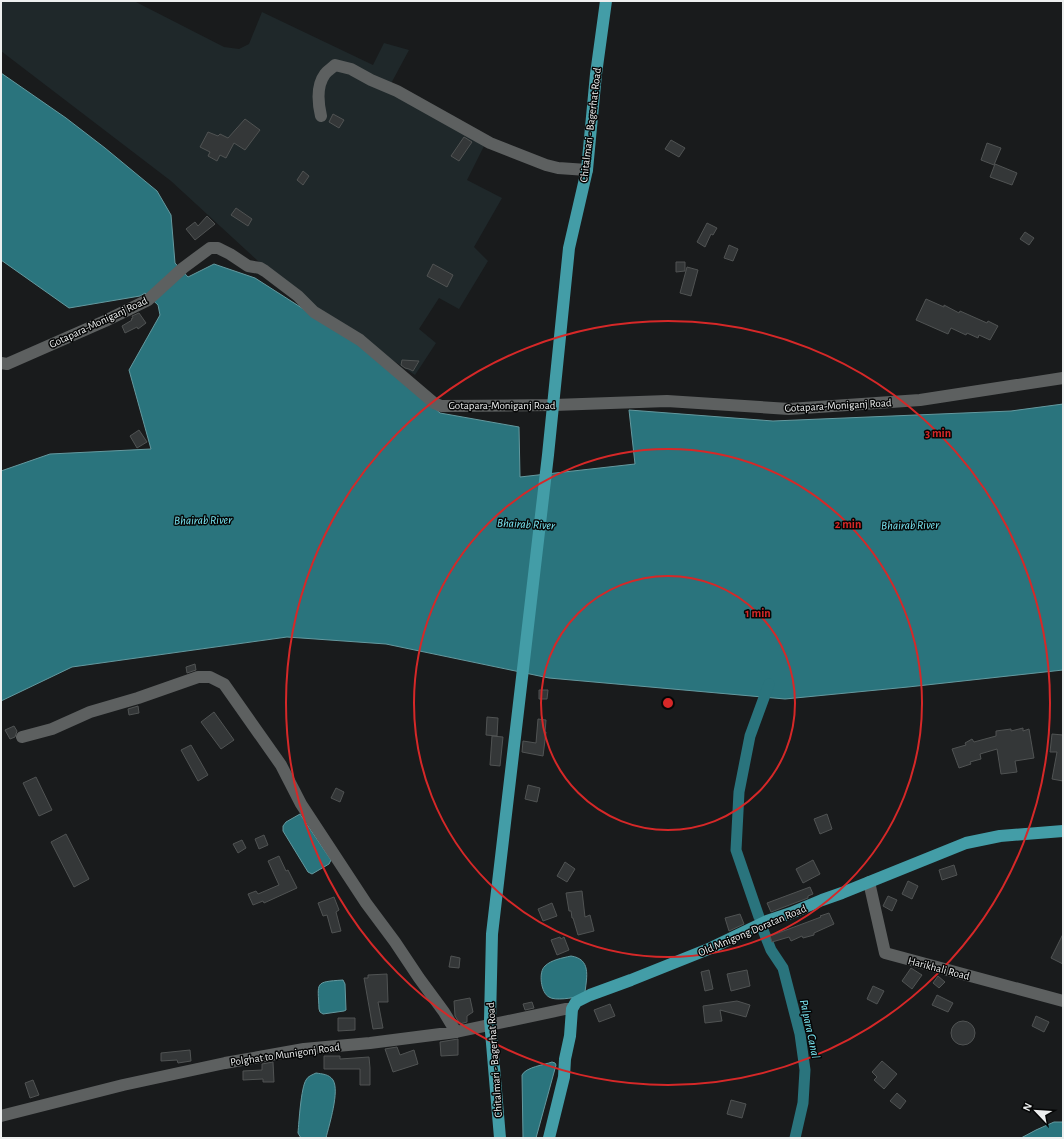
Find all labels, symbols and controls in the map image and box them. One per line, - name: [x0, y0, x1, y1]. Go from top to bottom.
- street label: Chitalmari - Bagerhat Road: [578, 67, 603, 183]
- street label: Gotapara-Moniganj Road: [47, 295, 149, 350]
- street label: Gotapara-Moniganj Road: [784, 397, 892, 414]
- street label: Gotapara-Moniganj Road: [448, 400, 556, 411]
- text: 3 min: [925, 427, 951, 439]
- water label: Bhairab River: [174, 513, 233, 527]
- water label: Bhairab River: [497, 516, 556, 532]
- text: 2 min: [835, 518, 861, 530]
- water label: Bhairab River: [881, 518, 940, 532]
- text: 1 min: [745, 607, 771, 619]
- centre of rings: [661, 696, 675, 710]
- street label: Old Mnigong Doratan Road: [696, 903, 808, 958]
- street label: Harikhali Road: [907, 955, 971, 982]
- water label: Palpara Canal: [797, 998, 822, 1060]
- street label: Chitalmari - Bagerhat Road: [485, 1002, 504, 1118]
- street label: Polghat to Munigonj Road: [230, 1041, 341, 1068]
- north arrow: [1016, 1091, 1056, 1131]
- text: N: [1021, 1101, 1034, 1113]

